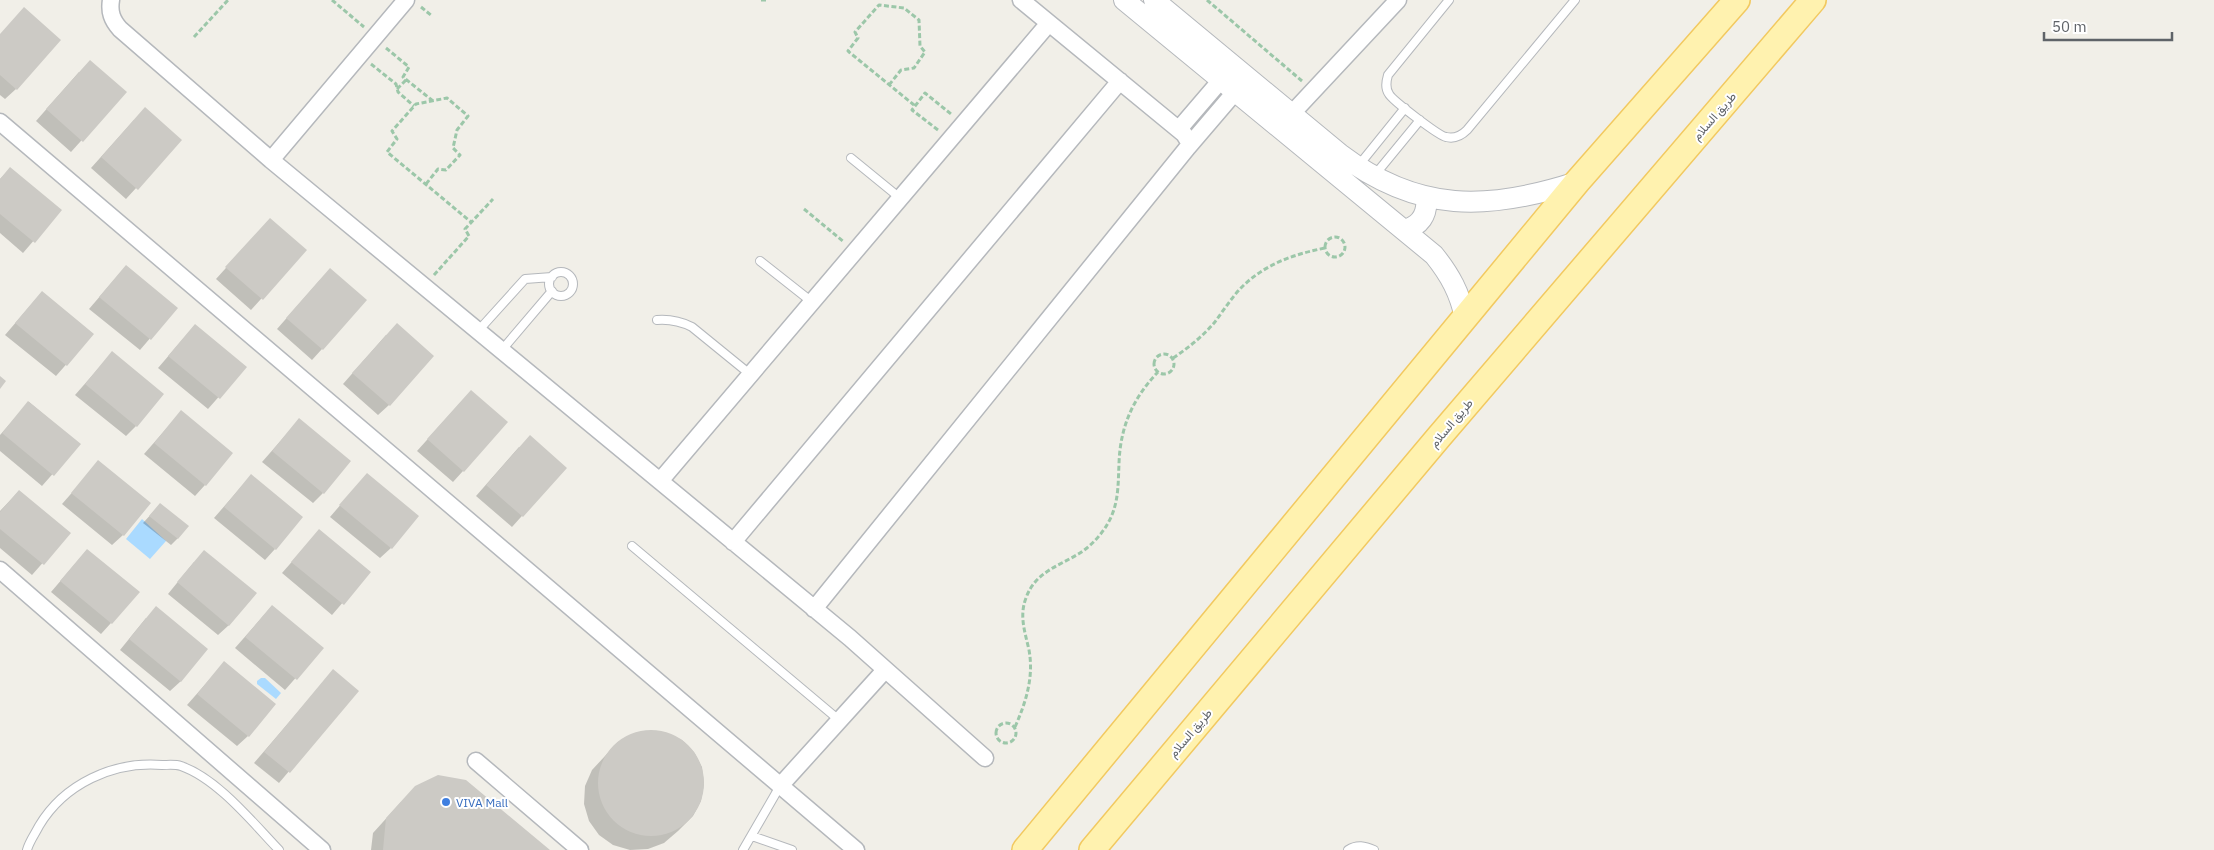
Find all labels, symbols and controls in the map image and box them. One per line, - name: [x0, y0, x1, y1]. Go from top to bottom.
- scale bar: [2044, 10, 2172, 42]
- text: 50 m: [2052, 17, 2087, 36]
- street label: طريق السلام: [1689, 89, 1740, 144]
- street label: طريق السلام: [1426, 395, 1477, 451]
- street label: طريق السلام: [1165, 705, 1216, 761]
- place label: VIVA Mall: [456, 795, 508, 810]
- marker: VIVA Mall: [440, 796, 452, 808]

